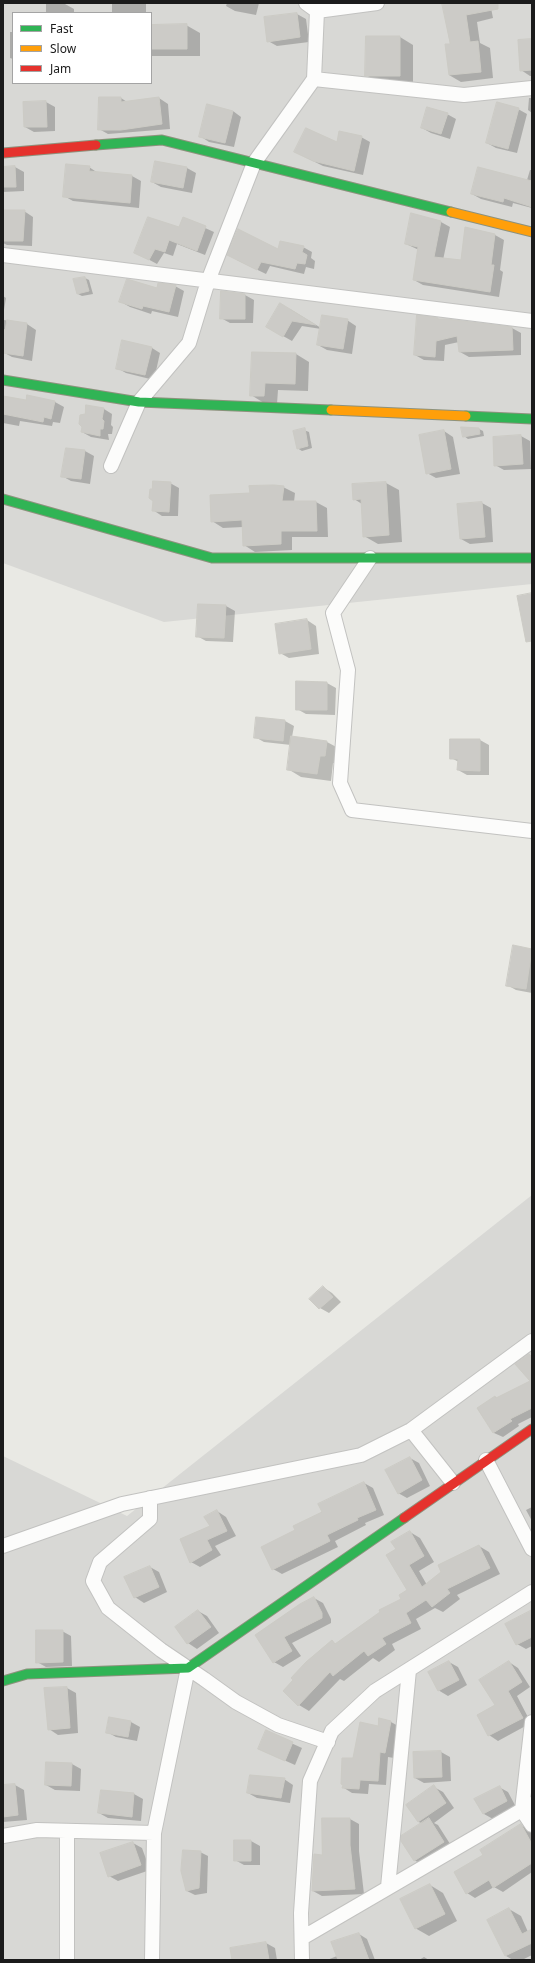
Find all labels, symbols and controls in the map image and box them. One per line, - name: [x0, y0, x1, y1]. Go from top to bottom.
- legend: [12, 12, 152, 84]
- text: Fast: [50, 20, 73, 37]
- text: Slow: [50, 40, 76, 57]
- text: Jam: [50, 60, 71, 77]

